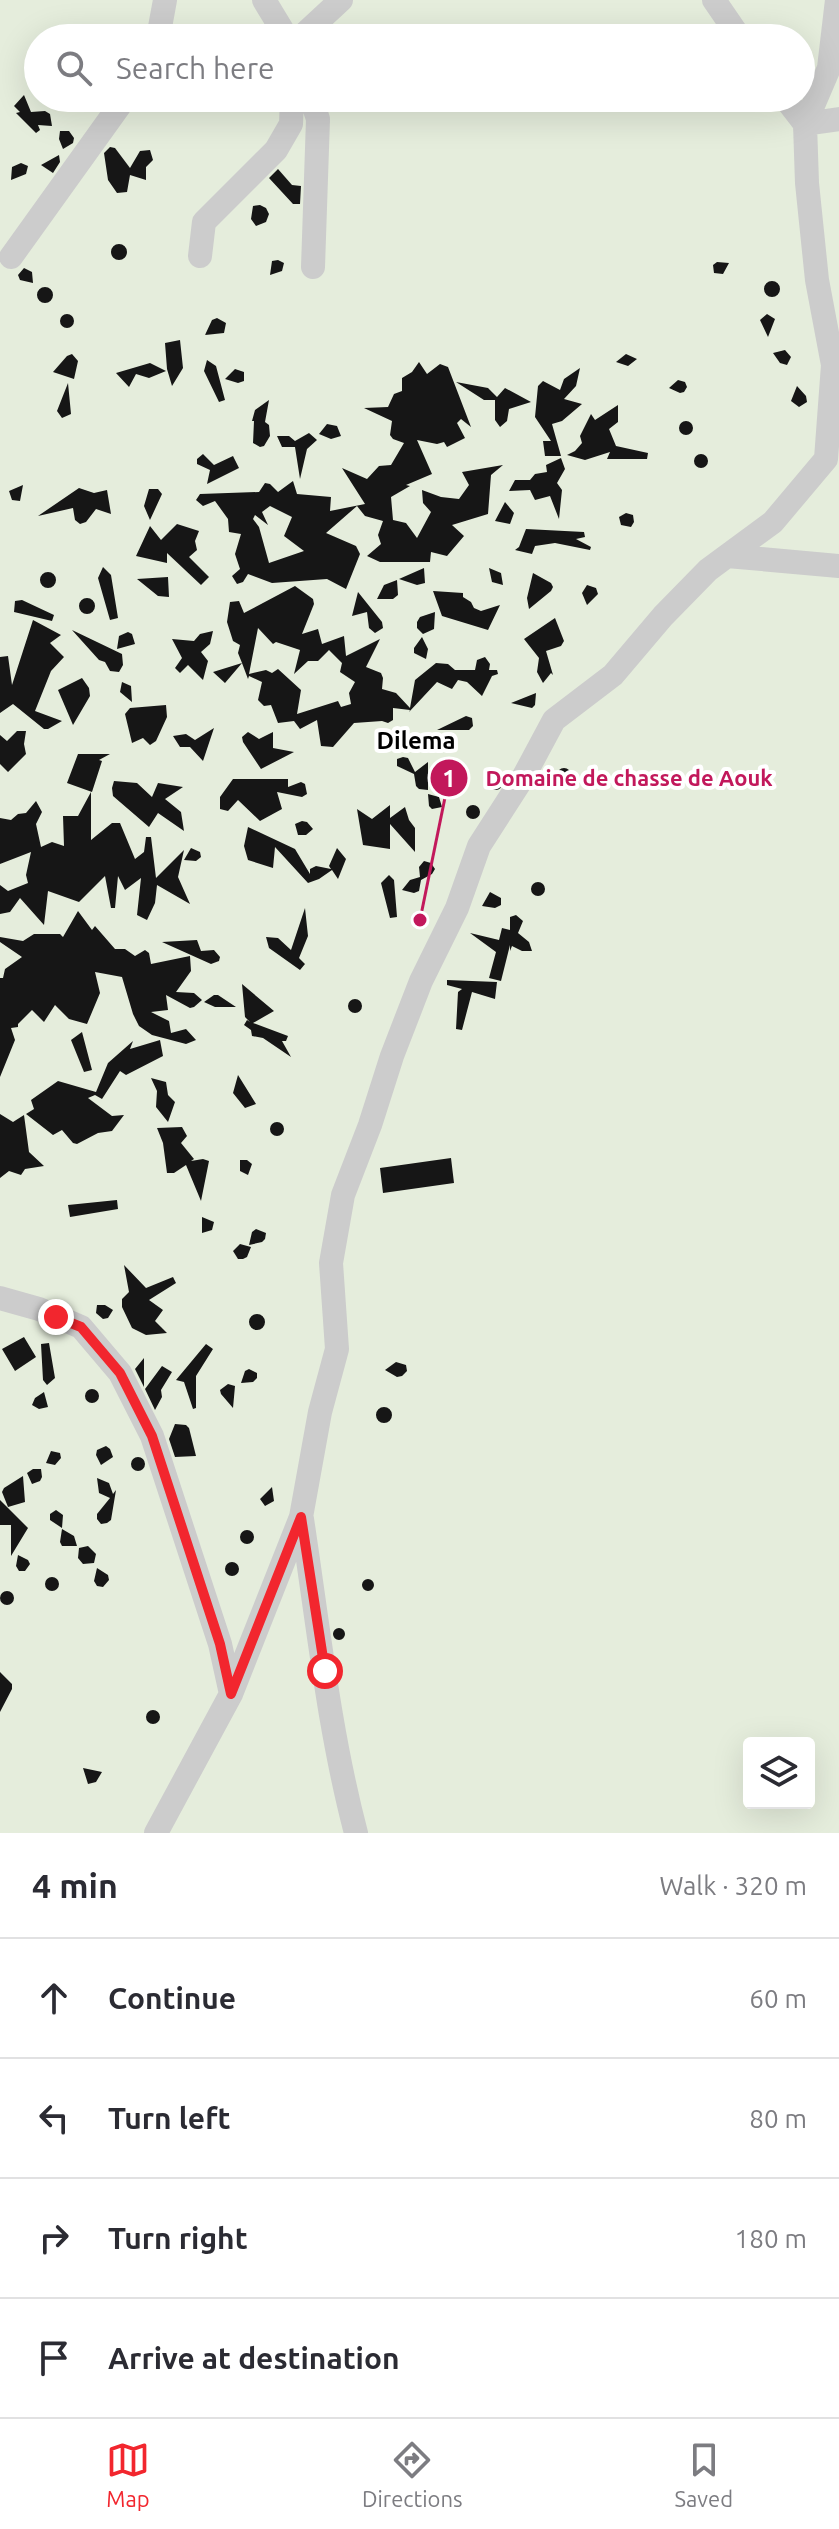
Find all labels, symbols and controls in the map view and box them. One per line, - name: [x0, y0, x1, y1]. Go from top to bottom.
- search box: [24, 24, 815, 112]
- icon: search: [52, 46, 96, 90]
- text: Search here: [116, 51, 275, 85]
- district label: Dilema: [377, 727, 455, 754]
- callout: Domaine de chasse de Aouk: [429, 755, 789, 801]
- text: 1: [442, 765, 456, 792]
- text: Domaine de chasse de Aouk: [485, 765, 773, 790]
- route end: [38, 1299, 74, 1335]
- route start: [307, 1653, 343, 1689]
- map controls: [743, 1737, 815, 1809]
- button: layers: [743, 1737, 815, 1809]
- text: 4 min: [32, 1866, 118, 1904]
- text: Walk · 320 m: [659, 1871, 807, 1900]
- icon: ahead: [32, 1976, 76, 2020]
- text: Continue: [108, 1981, 236, 2015]
- text: 60 m: [749, 1984, 807, 2013]
- icon: left: [32, 2096, 76, 2140]
- text: Turn left: [108, 2101, 230, 2135]
- text: 80 m: [749, 2104, 807, 2133]
- icon: right: [32, 2216, 76, 2260]
- text: Turn right: [108, 2221, 248, 2255]
- text: 180 m: [735, 2224, 807, 2253]
- icon: arrive: [32, 2336, 76, 2380]
- text: Arrive at destination: [108, 2341, 400, 2375]
- tab: Map: [106, 2438, 150, 2511]
- tab: Directions: [362, 2438, 463, 2511]
- tab: Saved: [674, 2438, 733, 2511]

